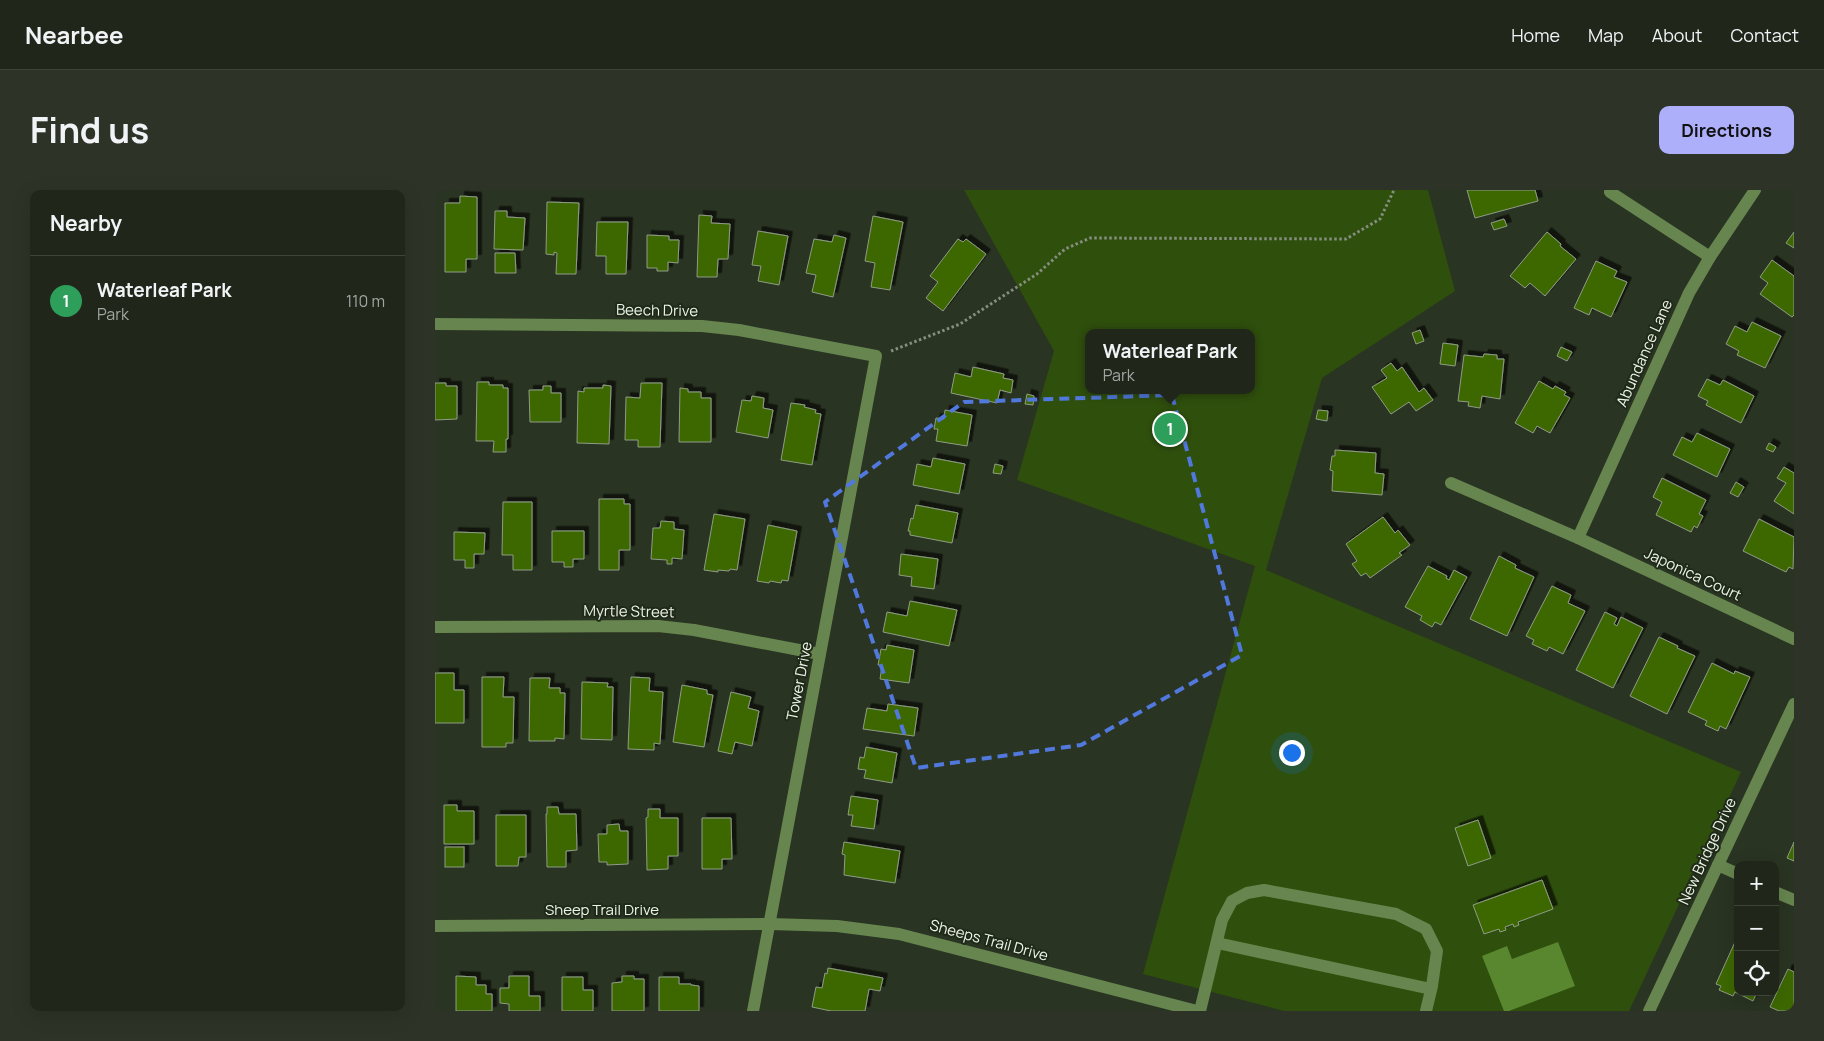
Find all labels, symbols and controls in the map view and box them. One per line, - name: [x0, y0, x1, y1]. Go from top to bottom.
- text: Nearbee: [25, 18, 124, 51]
- text: Home: [1511, 23, 1560, 47]
- text: Map: [1588, 23, 1624, 47]
- text: About: [1652, 23, 1702, 47]
- text: Contact: [1730, 23, 1799, 47]
- text: Find us: [30, 106, 149, 154]
- button: Directions: [1659, 106, 1794, 154]
- text: Nearby: [50, 209, 122, 237]
- text: Waterleaf Park: [97, 277, 231, 303]
- text: 1: [62, 290, 70, 312]
- text: 110 m: [346, 290, 385, 312]
- street label: Abundance Lane: [1611, 296, 1677, 410]
- street label: Beech Drive: [616, 299, 698, 321]
- text: Park: [97, 303, 129, 325]
- popup: [1085, 329, 1255, 394]
- text: Waterleaf Park: [1103, 338, 1237, 364]
- text: Park: [1103, 364, 1135, 386]
- pin: 1: [1154, 410, 1186, 448]
- street label: Japonica Court: [1641, 542, 1745, 606]
- street label: Myrtle Street: [583, 600, 675, 622]
- street label: Tower Drive: [781, 640, 817, 722]
- your location: [1279, 740, 1305, 766]
- street label: New Bridge Drive: [1673, 794, 1741, 908]
- map controls: [1734, 861, 1779, 996]
- button: +: [1734, 861, 1779, 906]
- street label: Sheep Trail Drive: [545, 899, 659, 920]
- button: −: [1734, 906, 1779, 951]
- street label: Sheeps Trail Drive: [927, 914, 1051, 966]
- button: locate: [1734, 951, 1779, 996]

